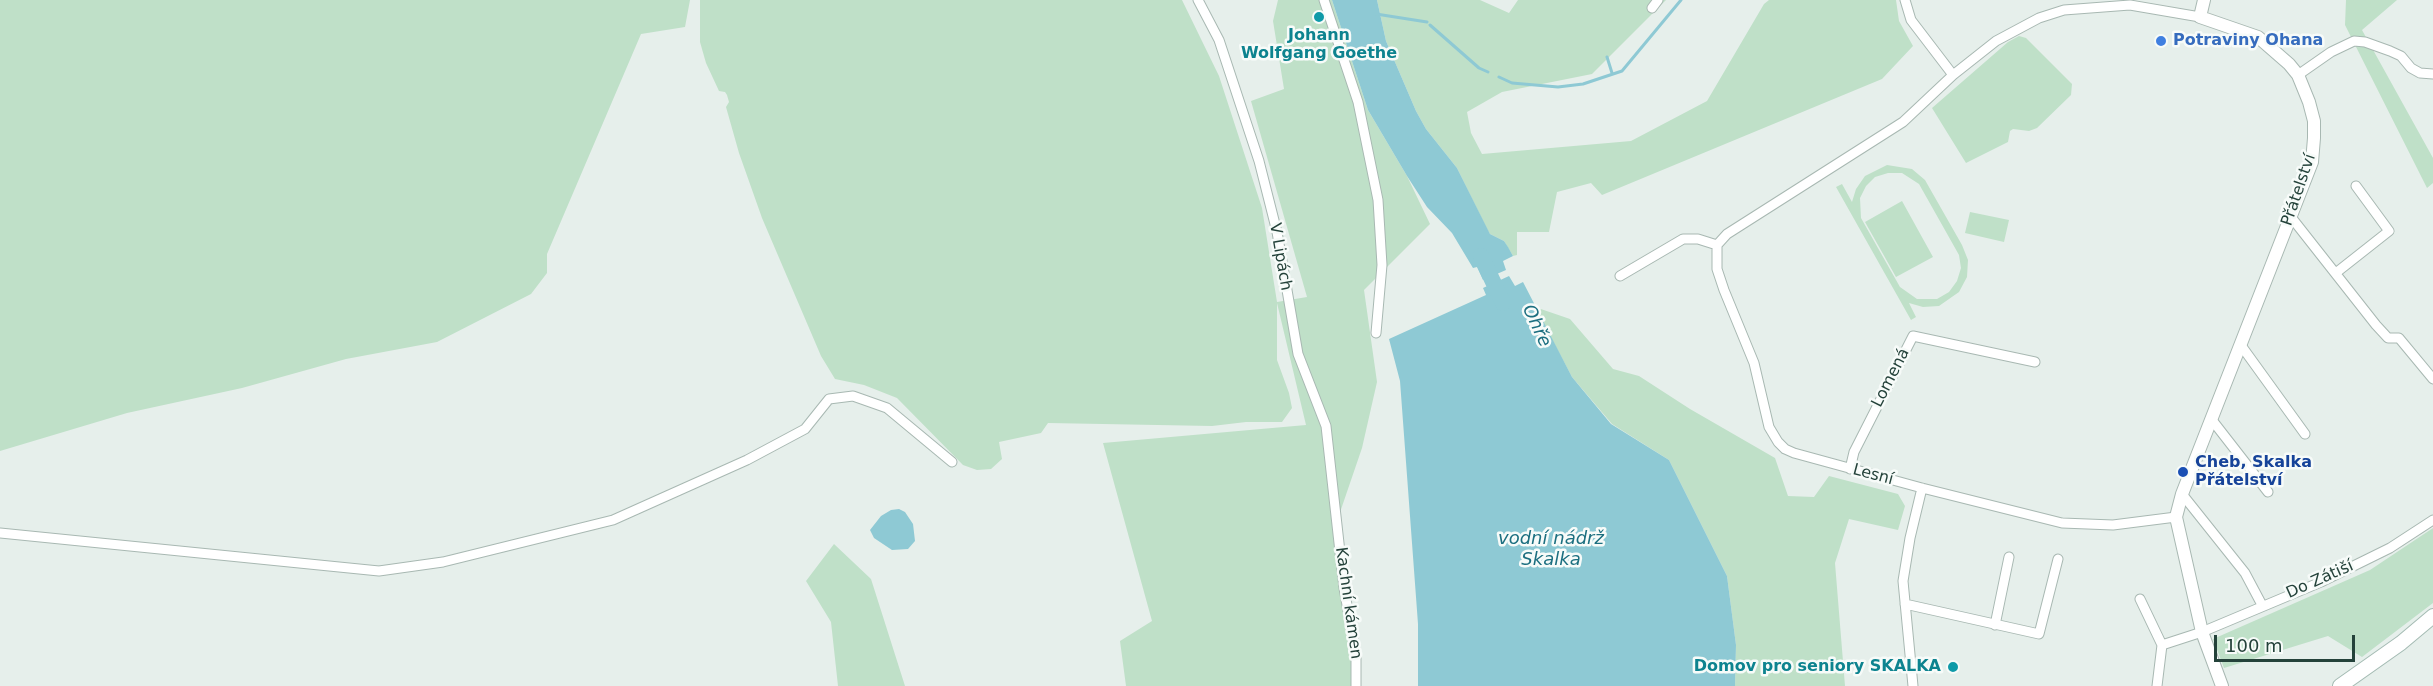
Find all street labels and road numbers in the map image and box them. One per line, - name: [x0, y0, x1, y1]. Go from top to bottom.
- street label: Přátelství: [2278, 151, 2320, 229]
- street label: V Lipách: [1265, 222, 1295, 292]
- street label: Lomená: [1868, 345, 1914, 411]
- street label: Lesní: [1851, 460, 1895, 490]
- street label: Kachní kámen: [1331, 546, 1365, 660]
- street label: Do Zátiší: [2283, 557, 2357, 603]

